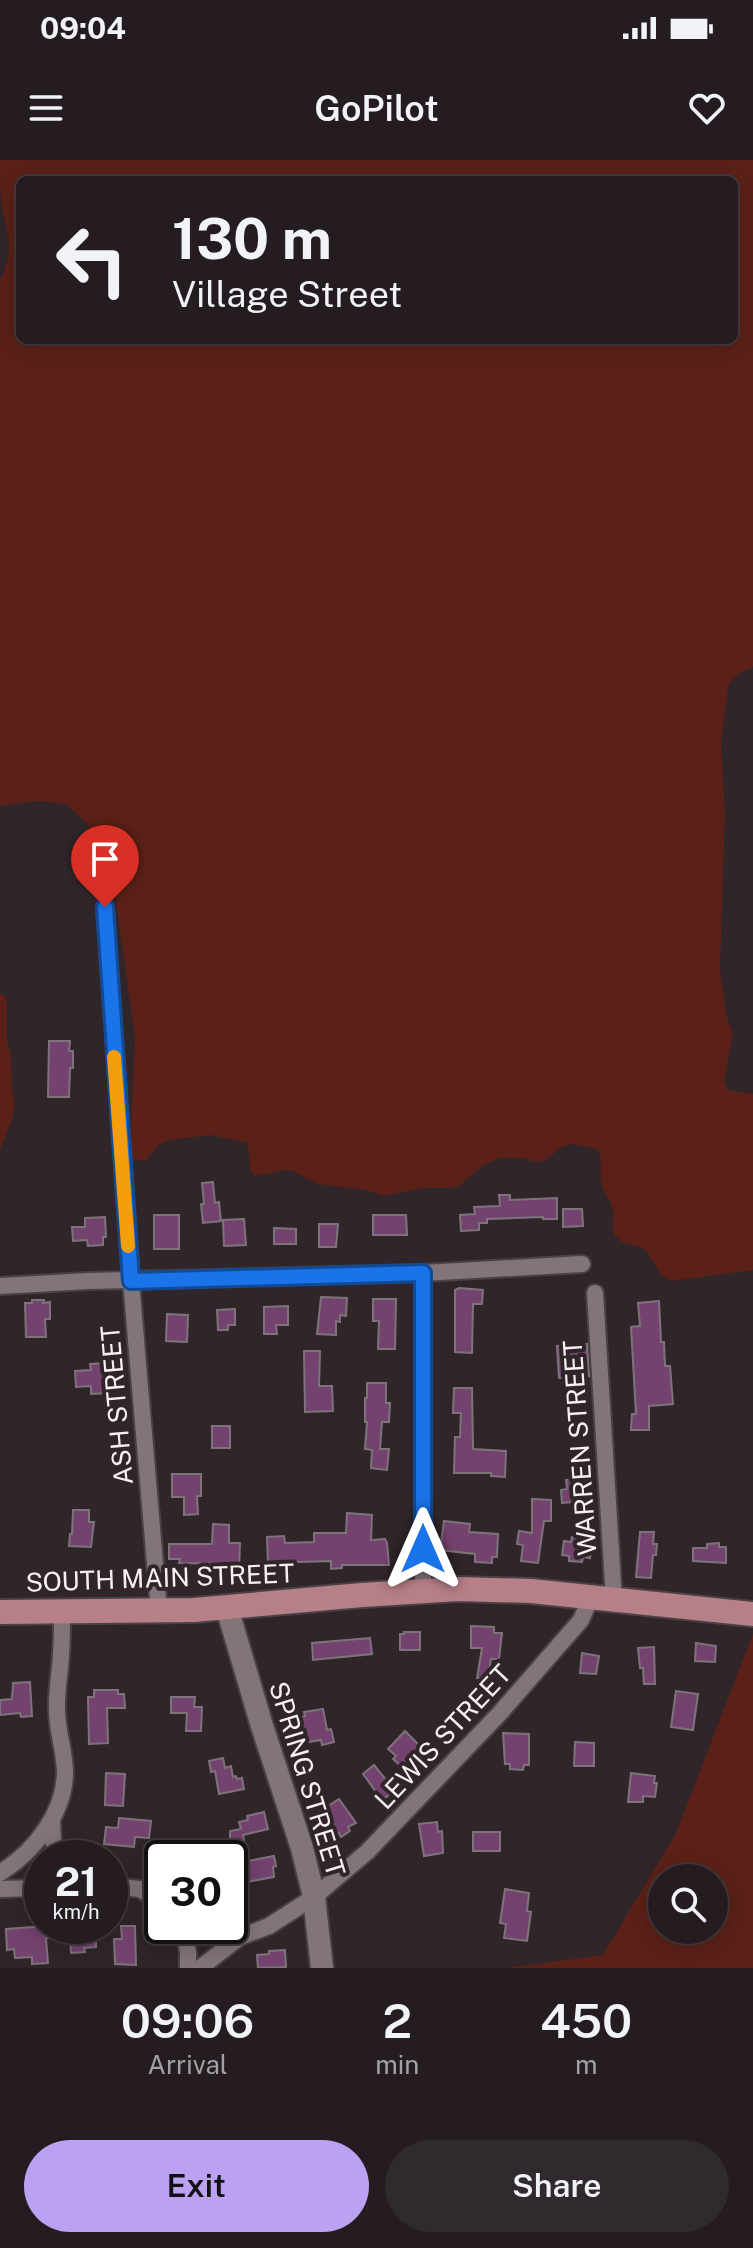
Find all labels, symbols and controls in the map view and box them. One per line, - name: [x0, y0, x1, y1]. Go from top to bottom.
- text: 09:04: [40, 10, 126, 46]
- icon: menu: [24, 86, 68, 130]
- icon: heart: [685, 86, 729, 130]
- text: GoPilot: [314, 87, 439, 129]
- text: 130 m: [172, 206, 332, 272]
- icon: left: [40, 208, 144, 312]
- text: Village Street: [172, 273, 402, 315]
- pin: [71, 825, 139, 907]
- icon: arrive: [83, 837, 127, 881]
- street label: ASH STREET: [94, 1324, 139, 1486]
- street label: WARREN STREET: [557, 1339, 602, 1557]
- position arrow: [381, 1507, 465, 1591]
- street label: SOUTH MAIN STREET: [25, 1557, 295, 1598]
- street label: LEWIS STREET: [368, 1658, 517, 1815]
- street label: SPRING STREET: [263, 1678, 352, 1880]
- speed limit sign: 30: [144, 1840, 248, 1944]
- text: 21: [55, 1858, 97, 1905]
- map controls: [648, 1864, 728, 1944]
- button: search: [648, 1864, 728, 1944]
- text: km/h: [52, 1900, 100, 1924]
- text: 09:06: [121, 1992, 254, 2049]
- text: 2: [382, 1992, 412, 2049]
- text: 450: [540, 1992, 632, 2049]
- text: Arrival: [147, 2049, 228, 2080]
- text: min: [375, 2049, 419, 2080]
- text: m: [575, 2049, 597, 2080]
- button: Exit: [24, 2140, 369, 2232]
- button: Share: [385, 2140, 729, 2232]

